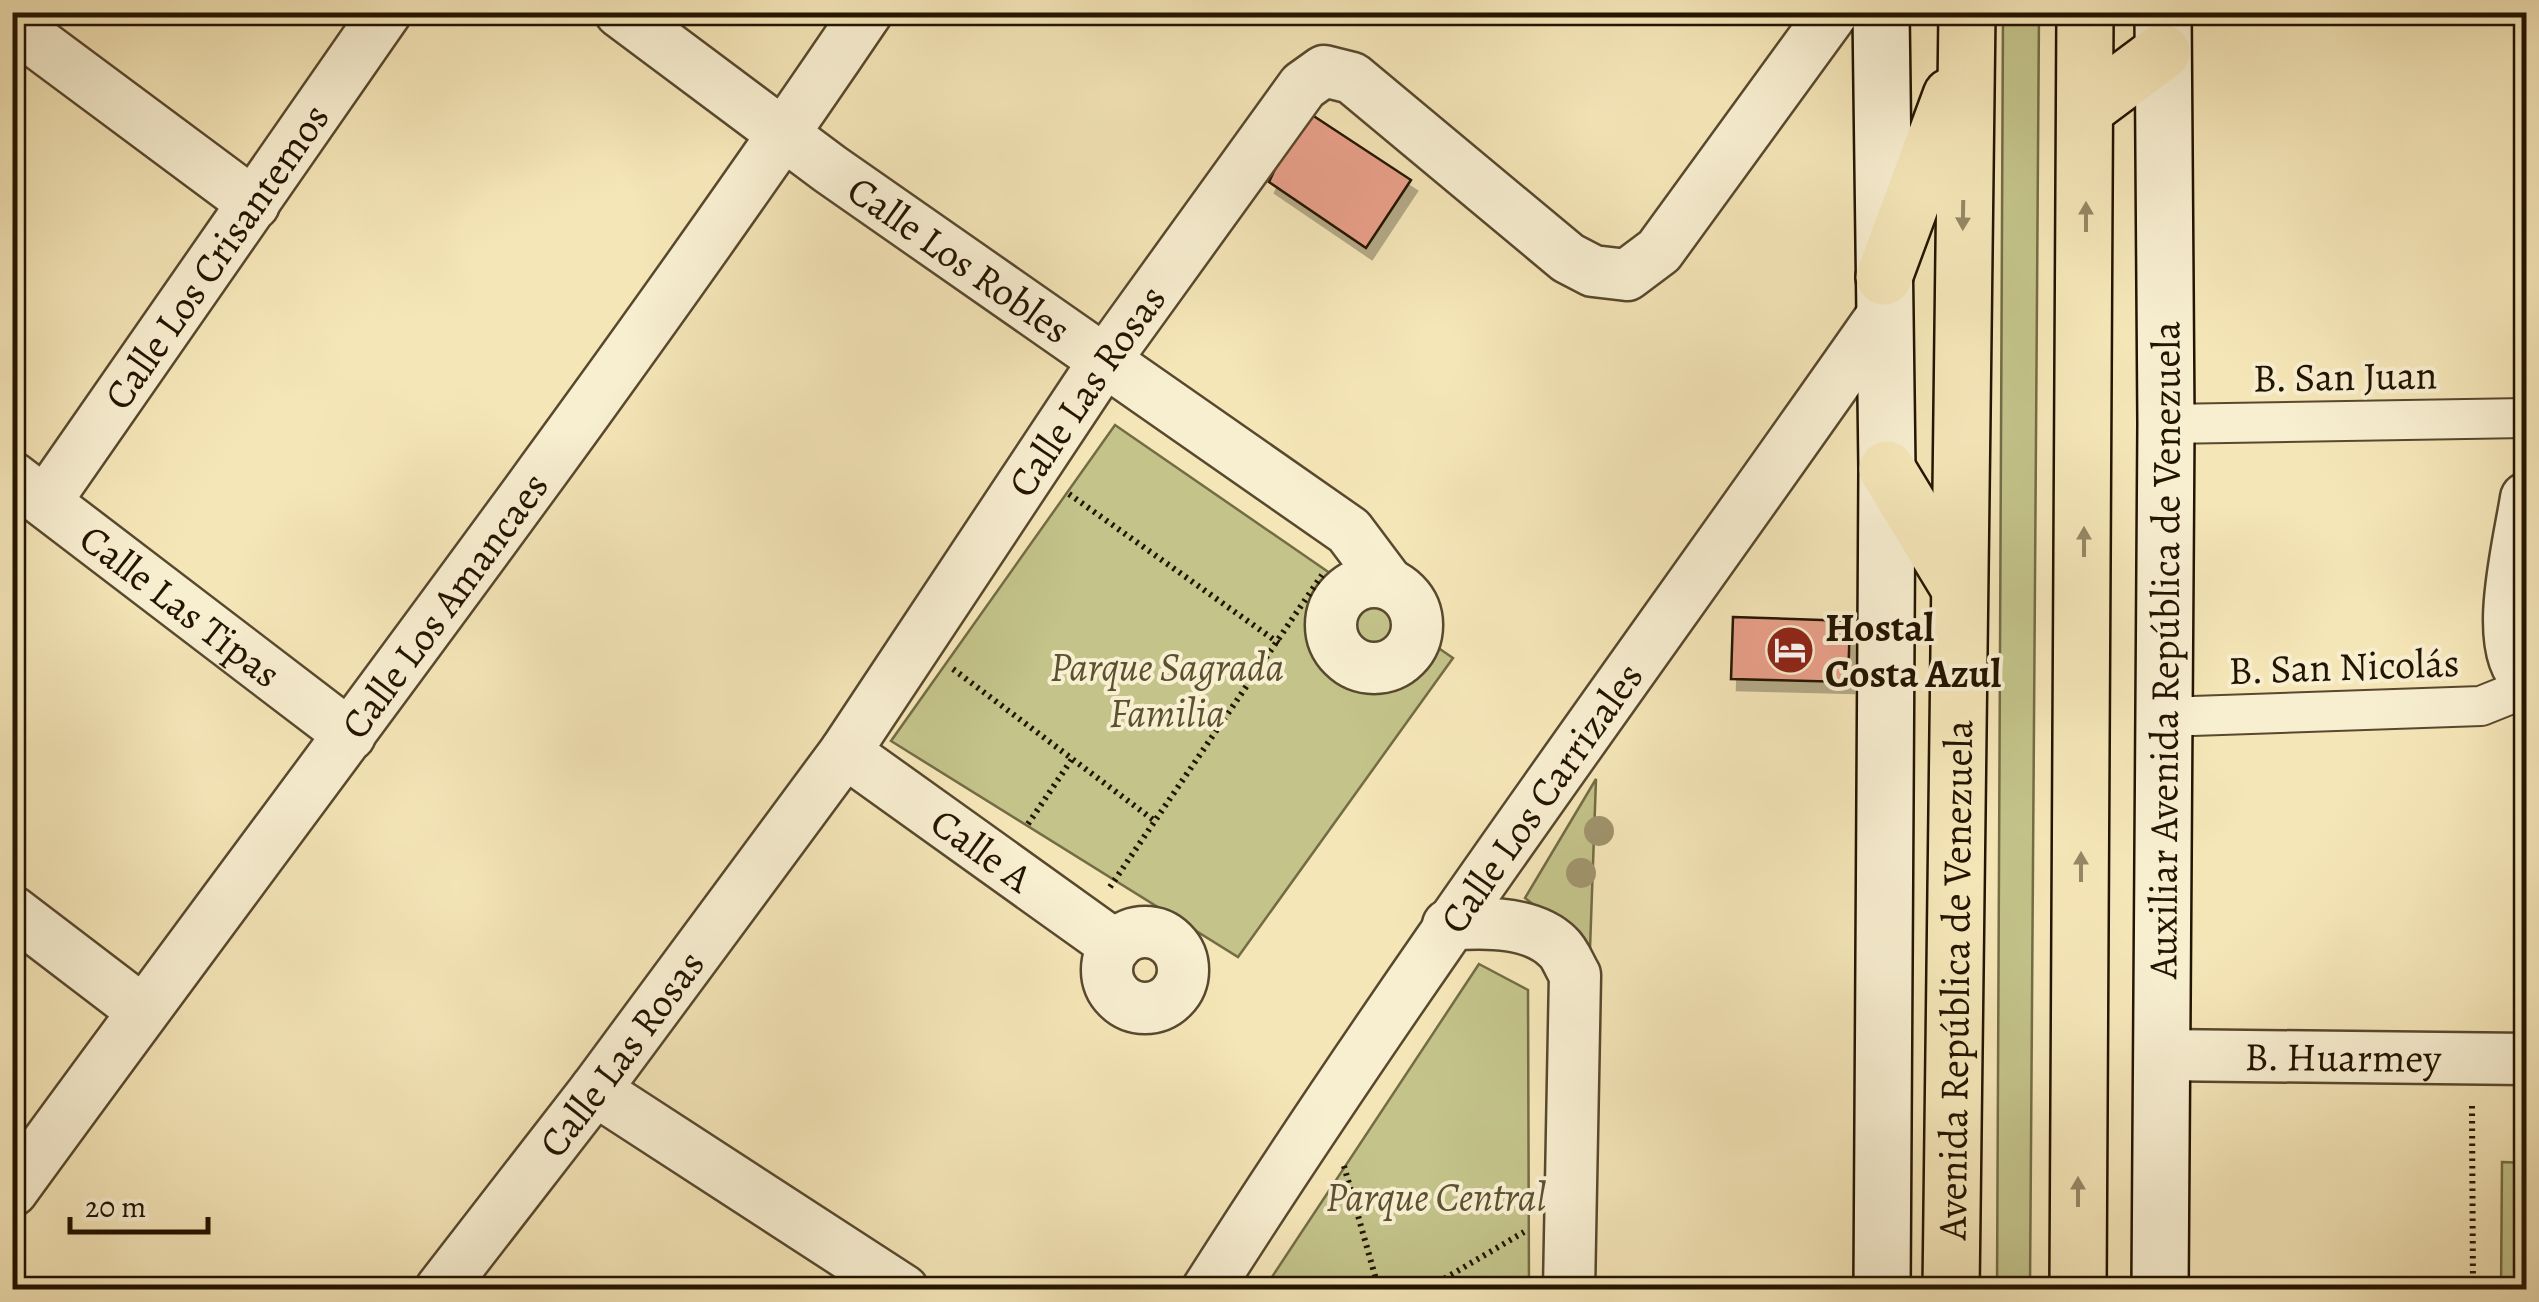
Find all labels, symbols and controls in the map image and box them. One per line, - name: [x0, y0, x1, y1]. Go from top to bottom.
- street label: Calle Los Crisantemos: [91, 93, 342, 421]
- street label: Calle Los Robles: [837, 163, 1082, 357]
- one-way arrow: [1955, 199, 1971, 231]
- one-way arrow: [2079, 201, 2095, 233]
- street label: Calle Las Rosas: [995, 274, 1179, 508]
- street label: Auxiliar Avenida República de Venezuela: [2135, 321, 2194, 980]
- street label: B. San Juan: [2252, 347, 2438, 406]
- street label: Calle Los Amancaes: [328, 461, 561, 750]
- street label: Calle Las Tipas: [68, 511, 292, 701]
- one-way arrow: [2076, 526, 2092, 558]
- place label: Hostal Costa Azul: [1825, 600, 2002, 701]
- hotel icon: Hostal Costa Azul: [1764, 624, 1816, 676]
- street label: B. San Nicolás: [2228, 635, 2460, 698]
- park label: Parque Sagrada Familia: [1050, 640, 1284, 741]
- street label: Calle Los Carrizales: [1427, 651, 1656, 944]
- street label: Avenida República de Venezuela: [1925, 719, 1986, 1241]
- street label: Calle A: [920, 795, 1044, 906]
- one-way arrow: [2073, 851, 2089, 883]
- street label: Calle Las Rosas: [526, 939, 717, 1169]
- street label: B. Huarmey: [2244, 1029, 2443, 1086]
- park label: Parque Central: [1326, 1170, 1546, 1225]
- scale bar: [70, 1172, 208, 1234]
- one-way arrow: [2071, 1176, 2087, 1208]
- text: 20 m: [85, 1187, 146, 1227]

